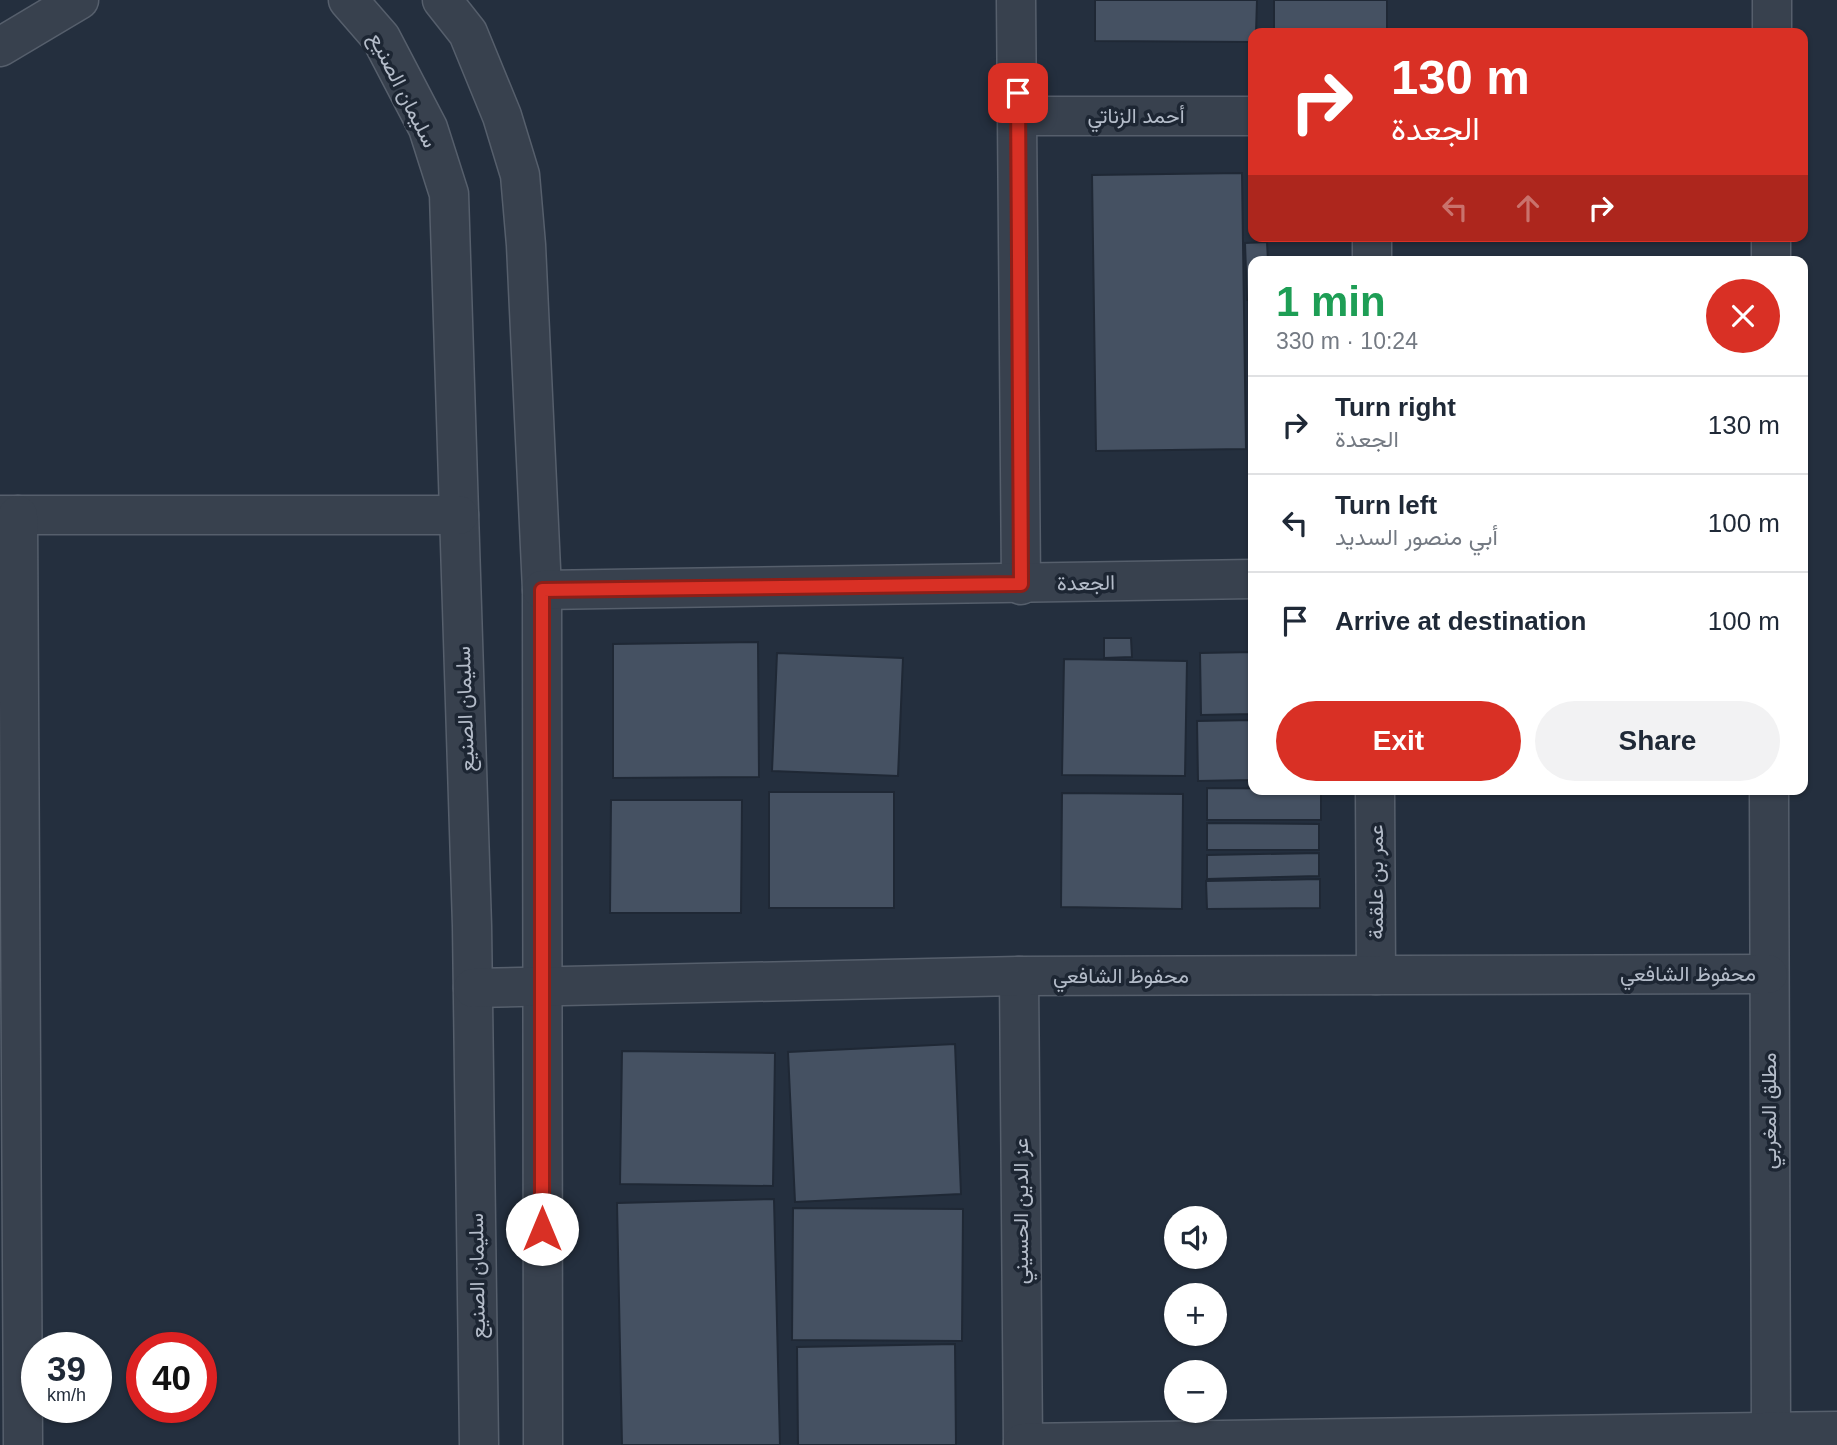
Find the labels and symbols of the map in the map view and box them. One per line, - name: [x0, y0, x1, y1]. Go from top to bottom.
- street label: سليمان الصنيع: [362, 28, 442, 152]
- pin: [988, 63, 1048, 123]
- street label: أحمد الزناتي: [1087, 104, 1185, 133]
- street label: الجعدة: [1057, 570, 1115, 596]
- street label: سليمان الصنيع: [451, 646, 481, 772]
- street label: عمر بن علقمة: [1364, 824, 1389, 940]
- street label: محفوظ الشافعي: [1620, 962, 1756, 991]
- street label: محفوظ الشافعي: [1053, 964, 1189, 993]
- street label: مطلق المغربي: [1757, 1053, 1786, 1169]
- street label: عز الدين الحسيني: [1009, 1138, 1038, 1284]
- position arrow: [505, 1192, 579, 1266]
- street label: سليمان الصنيع: [464, 1213, 492, 1339]
- speed limit sign: 40: [126, 1332, 217, 1423]

